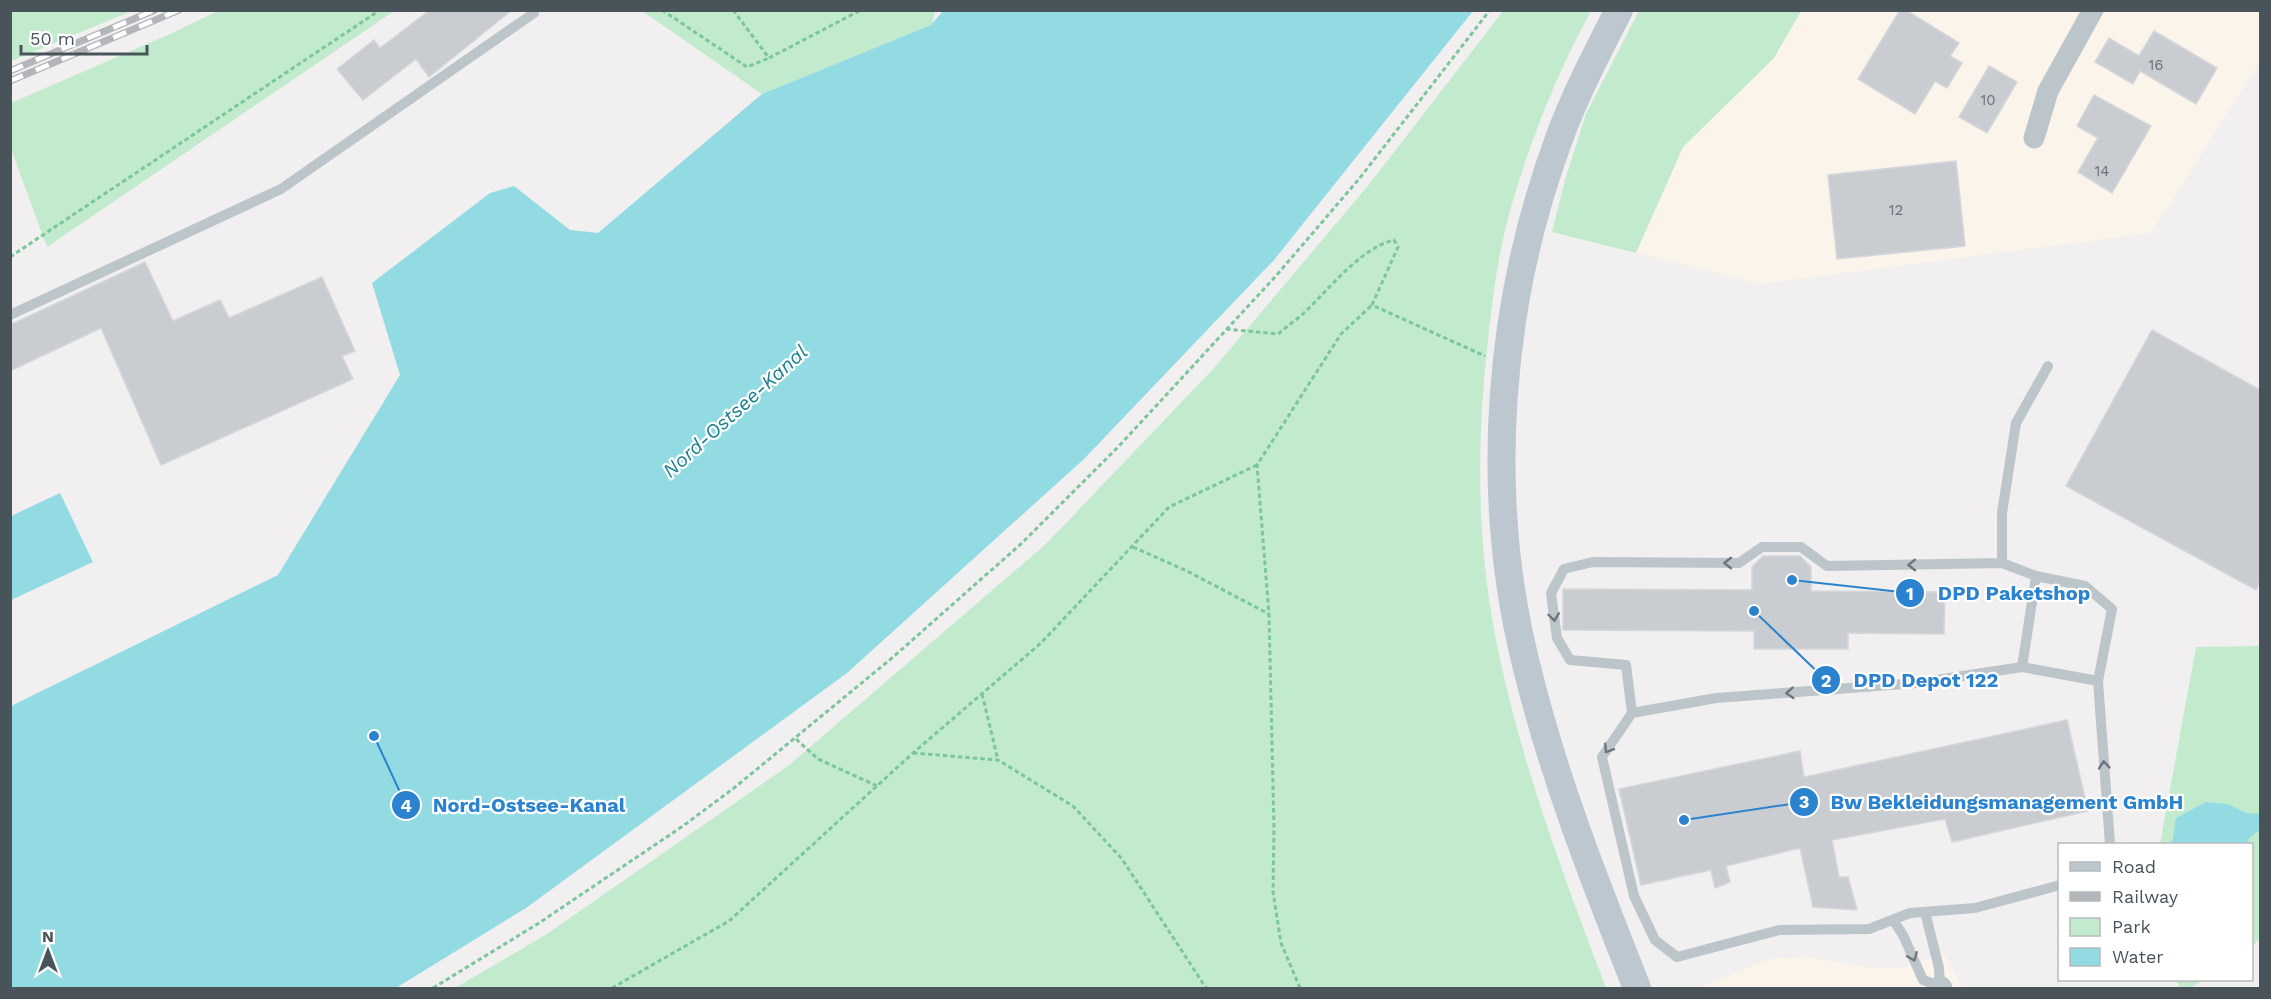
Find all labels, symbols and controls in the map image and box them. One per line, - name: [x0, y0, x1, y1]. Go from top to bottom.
- scale bar: [21, 18, 147, 56]
- text: 50 m: [30, 28, 75, 49]
- house number: 16: [2149, 56, 2163, 74]
- house number: 10: [1980, 91, 1996, 109]
- house number: 14: [2094, 162, 2110, 180]
- house number: 12: [1889, 201, 1903, 219]
- water label: Nord-Ostsee-Kanal: [658, 340, 812, 482]
- one-way arrow: [1723, 556, 1732, 569]
- one-way arrow: [1907, 559, 1916, 572]
- callout: DPD Paketshop: [1895, 574, 2102, 612]
- text: DPD Paketshop: [1938, 581, 2090, 605]
- text: 1: [1906, 583, 1914, 604]
- one-way arrow: [1547, 612, 1559, 621]
- callout: DPD Depot 122: [1811, 661, 2010, 699]
- text: DPD Depot 122: [1854, 668, 1999, 692]
- text: 2: [1821, 670, 1831, 691]
- one-way arrow: [1785, 686, 1794, 699]
- one-way arrow: [1603, 743, 1615, 753]
- one-way arrow: [2098, 761, 2111, 770]
- callout: Bw Bekleidungsmanagement GmbH: [1789, 783, 2196, 821]
- callout: Nord-Ostsee-Kanal: [391, 786, 638, 824]
- text: Bw Bekleidungsmanagement GmbH: [1831, 790, 2183, 814]
- text: 3: [1799, 791, 1809, 812]
- text: Nord-Ostsee-Kanal: [433, 793, 626, 817]
- text: 4: [400, 795, 412, 816]
- legend: [2058, 843, 2253, 981]
- text: Road: [2112, 856, 2156, 877]
- text: Railway: [2112, 886, 2179, 907]
- text: Park: [2112, 916, 2151, 937]
- north arrow: [18, 921, 78, 981]
- text: N: [42, 927, 54, 946]
- text: Water: [2112, 946, 2164, 967]
- one-way arrow: [1906, 951, 1918, 962]

